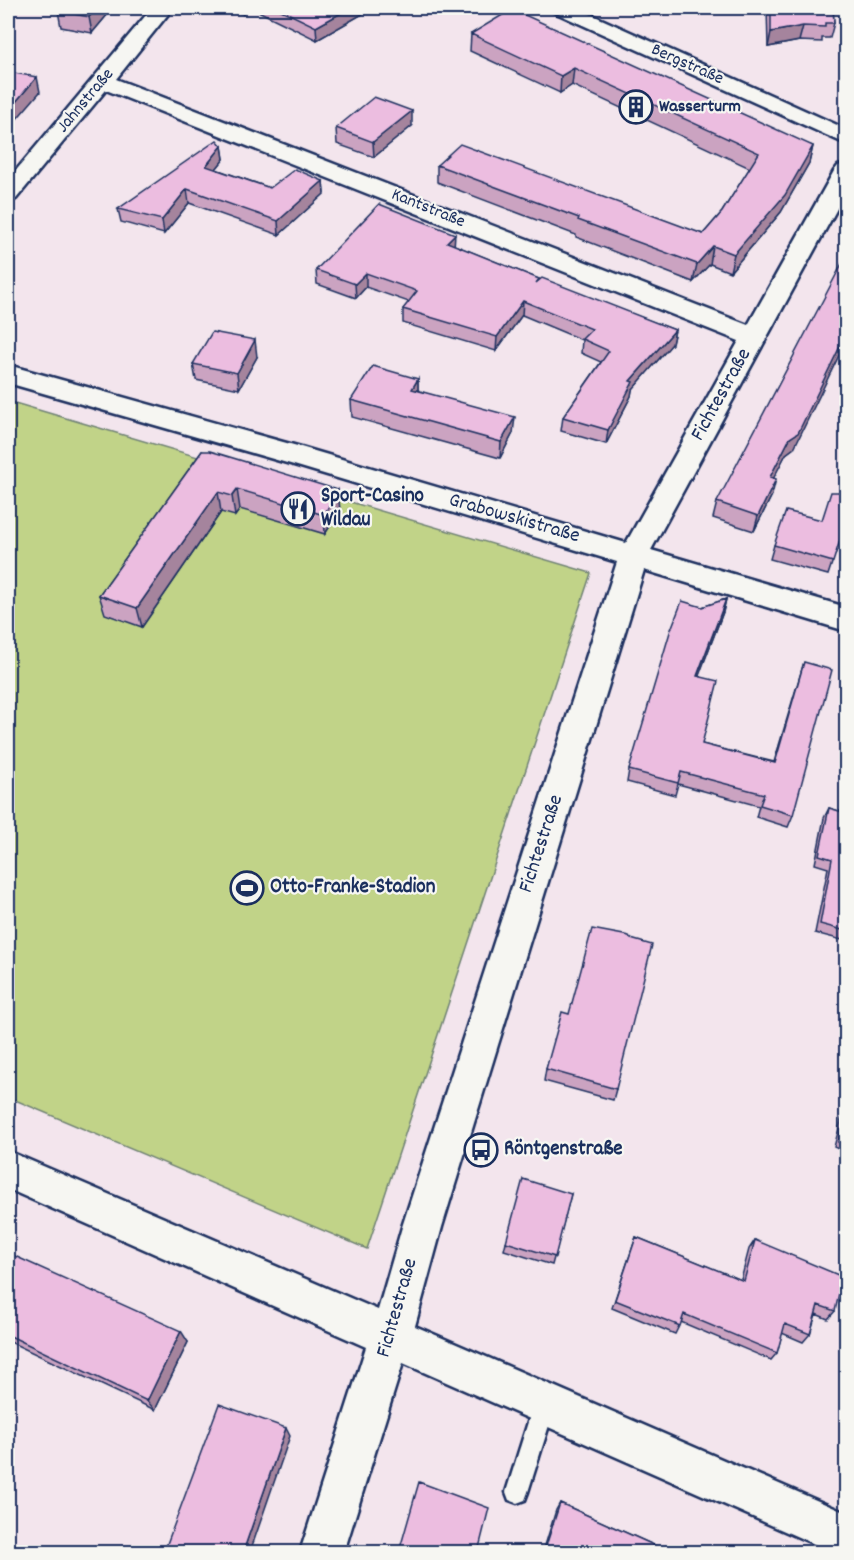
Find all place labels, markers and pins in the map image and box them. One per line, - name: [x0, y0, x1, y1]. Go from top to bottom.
- building icon: Wasserturm: [618, 89, 654, 125]
- place label: Wasserturm: [659, 95, 741, 120]
- place label: Sport-Casino Wildau: [321, 482, 424, 536]
- restaurant icon: Sport-Casino Wildau: [280, 491, 316, 527]
- sports icon: Otto-Franke-Stadion: [229, 870, 265, 906]
- place label: Otto-Franke-Stadion: [270, 873, 436, 903]
- bus stop icon: Röntgenstraße: [463, 1132, 499, 1168]
- place label: Röntgenstraße: [504, 1135, 623, 1165]

